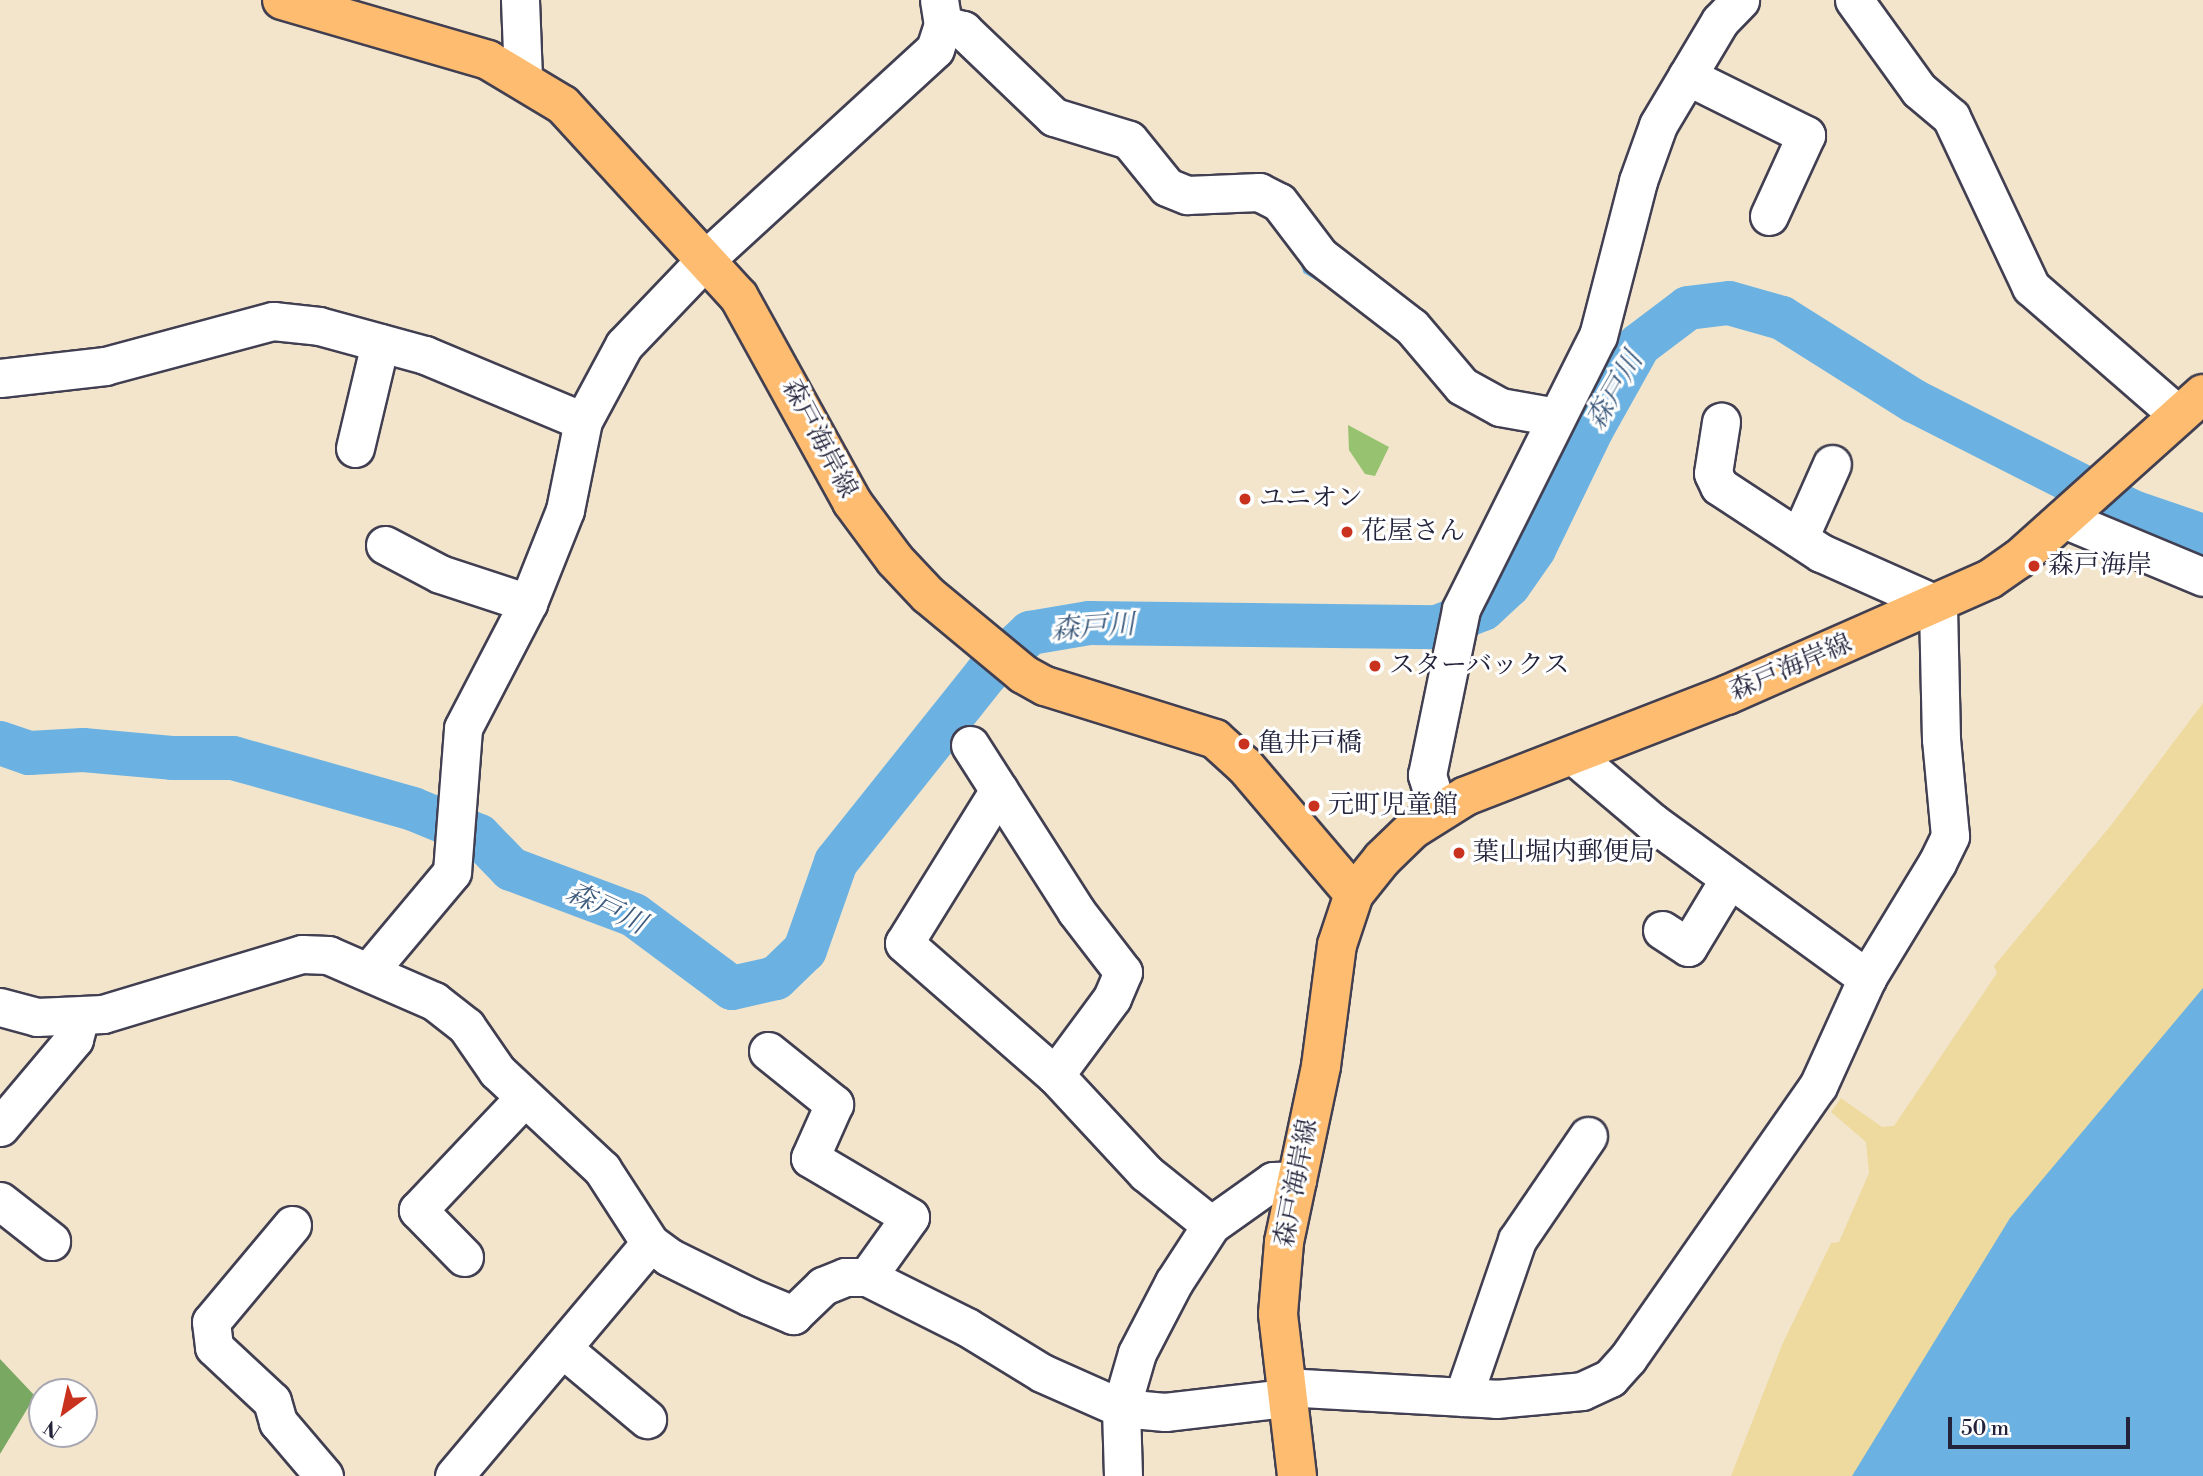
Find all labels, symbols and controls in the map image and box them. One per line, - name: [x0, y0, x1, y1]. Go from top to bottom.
- water label: 森戸川: [1579, 346, 1651, 436]
- street label: 森戸海岸線: [775, 374, 863, 504]
- place label: ユニオン: [1259, 483, 1363, 515]
- marker: ユニオン: [1237, 491, 1253, 507]
- place label: 花屋さん: [1361, 516, 1465, 548]
- marker: 花屋さん: [1339, 524, 1355, 540]
- place label: 森戸海岸: [2048, 550, 2152, 582]
- marker: 森戸海岸: [2026, 558, 2042, 574]
- water label: 森戸川: [1050, 608, 1136, 648]
- street label: 森戸海岸線: [1725, 628, 1857, 708]
- place label: スターバックス: [1389, 650, 1571, 682]
- marker: スターバックス: [1367, 658, 1383, 674]
- place label: 亀井戸橋: [1258, 728, 1362, 760]
- marker: 亀井戸橋: [1236, 736, 1252, 752]
- place label: 元町児童館: [1328, 790, 1458, 822]
- marker: 元町児童館: [1306, 798, 1322, 814]
- place label: 葉山堀内郵便局: [1473, 837, 1655, 869]
- marker: 葉山堀内郵便局: [1451, 845, 1467, 861]
- water label: 森戸川: [561, 876, 651, 942]
- street label: 森戸海岸線: [1269, 1116, 1325, 1250]
- north arrow: [28, 1378, 98, 1448]
- scale bar: [1951, 1402, 2133, 1446]
- text: N: [40, 1415, 65, 1443]
- text: 50 m: [1961, 1416, 2009, 1442]

